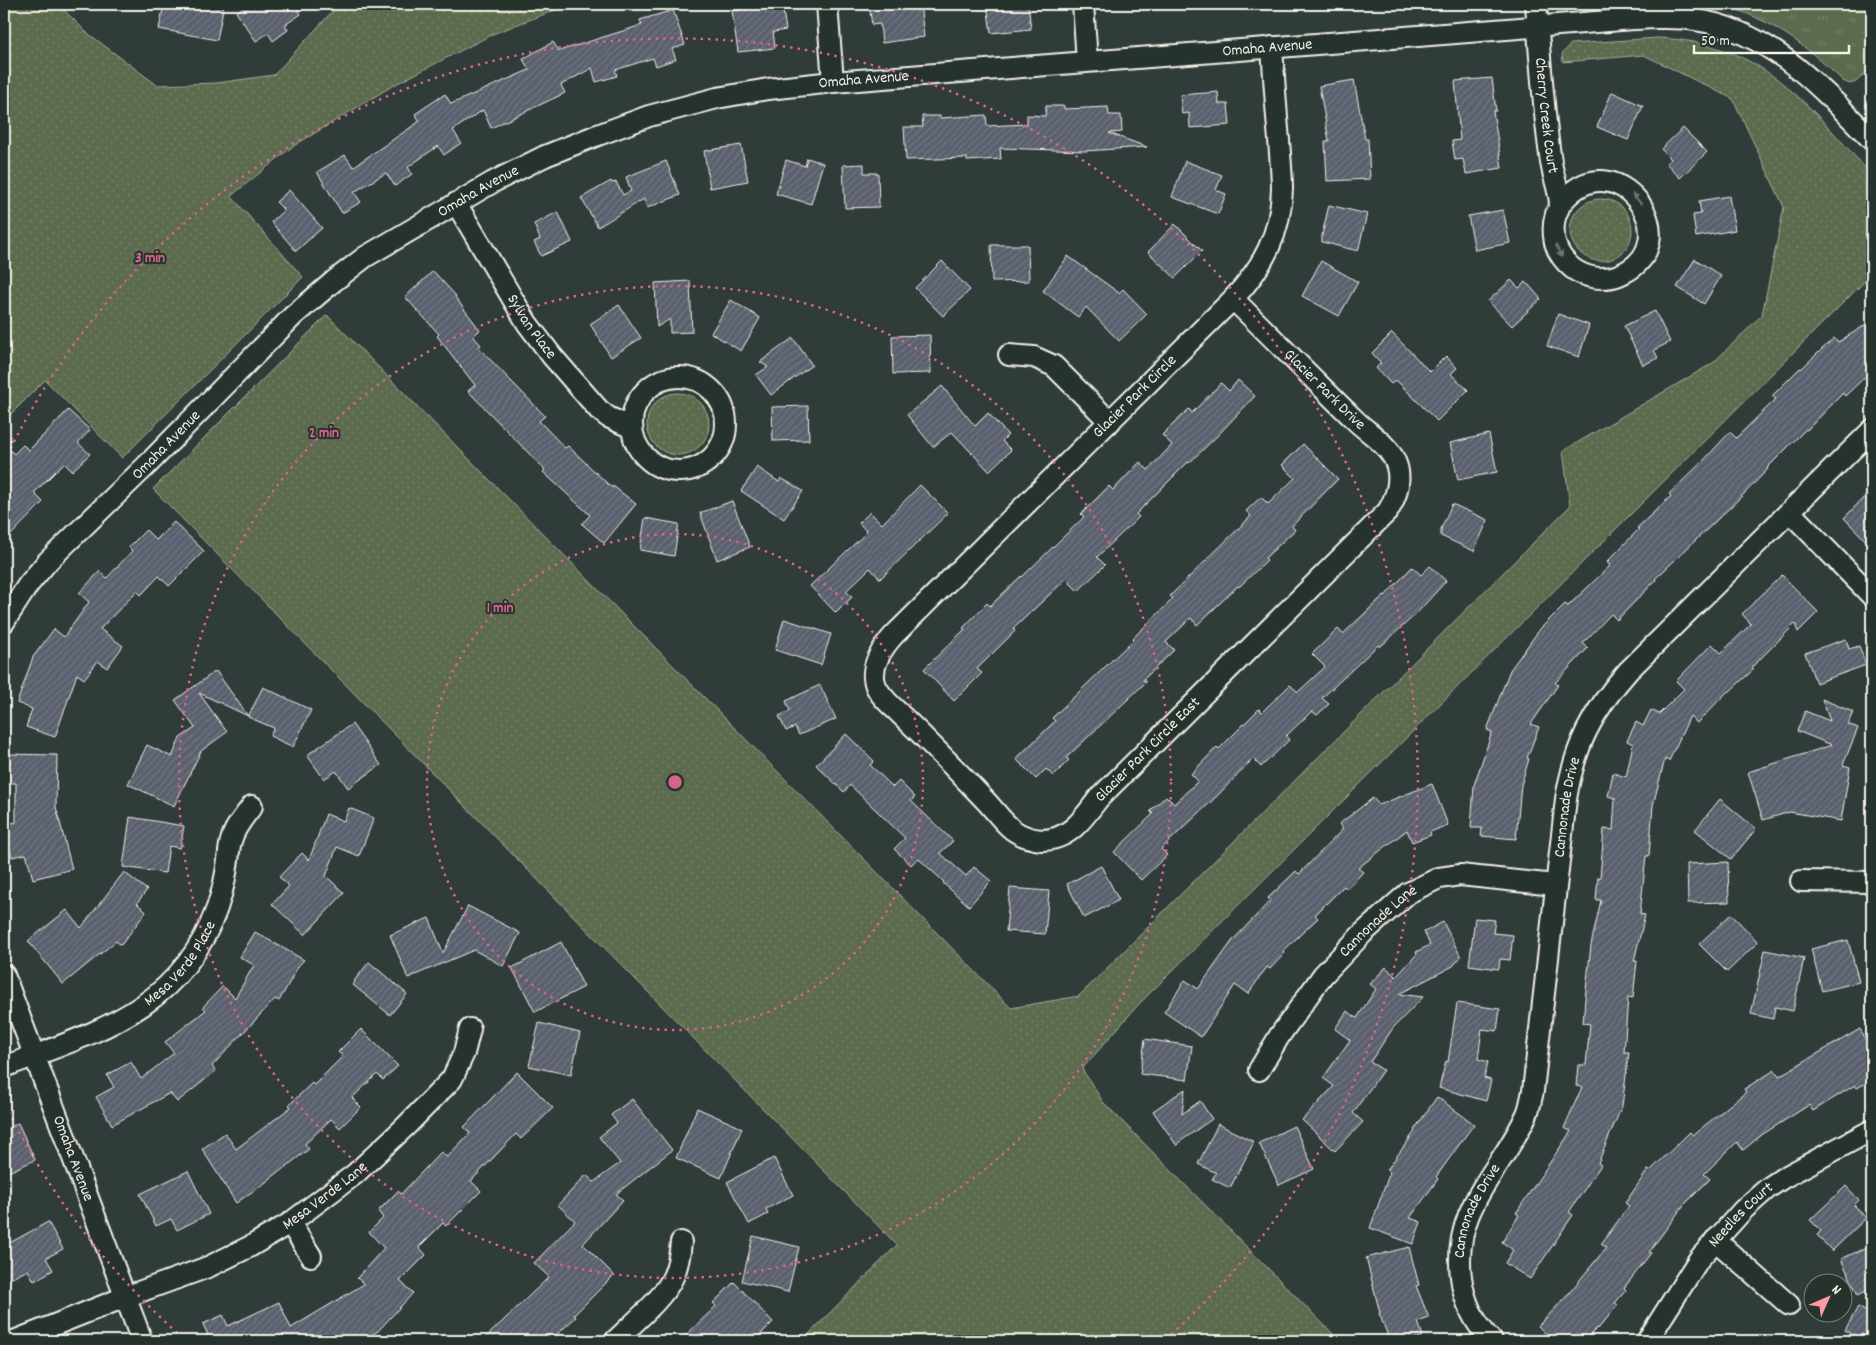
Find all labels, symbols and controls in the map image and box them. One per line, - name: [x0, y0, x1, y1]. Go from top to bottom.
- scale bar: [1694, 22, 1848, 54]
- text: 50 m: [1701, 31, 1730, 53]
- street label: Omaha Avenue: [1221, 33, 1313, 63]
- street label: Cherry Creek Court: [1529, 57, 1564, 176]
- street label: Omaha Avenue: [817, 65, 909, 95]
- street label: Omaha Avenue: [433, 159, 523, 223]
- one-way arrow: [1631, 194, 1643, 206]
- one-way arrow: [1555, 244, 1563, 258]
- text: 3 min: [135, 248, 165, 270]
- street label: Sylvan Place: [501, 290, 562, 364]
- street label: Glacier Park Drive: [1278, 344, 1370, 436]
- street label: Glacier Park Circle: [1087, 349, 1182, 444]
- street label: Omaha Avenue: [127, 405, 206, 485]
- text: 2 min: [309, 423, 339, 445]
- text: 1 min: [487, 598, 513, 620]
- street label: Glacier Park Circle East: [1090, 692, 1206, 808]
- street label: Cannonade Drive: [1548, 754, 1587, 859]
- centre of rings: [666, 773, 684, 791]
- street label: Cannonade Lane: [1334, 879, 1421, 963]
- street label: Mesa Verde Place: [139, 917, 222, 1012]
- street label: Omaha Avenue: [47, 1112, 100, 1205]
- street label: Mesa Verde Lane: [278, 1156, 373, 1236]
- street label: Cannonade Drive: [1448, 1159, 1506, 1259]
- street label: Needles Court: [1703, 1176, 1778, 1253]
- north arrow: [1804, 1272, 1854, 1322]
- text: N: [1826, 1281, 1845, 1300]

